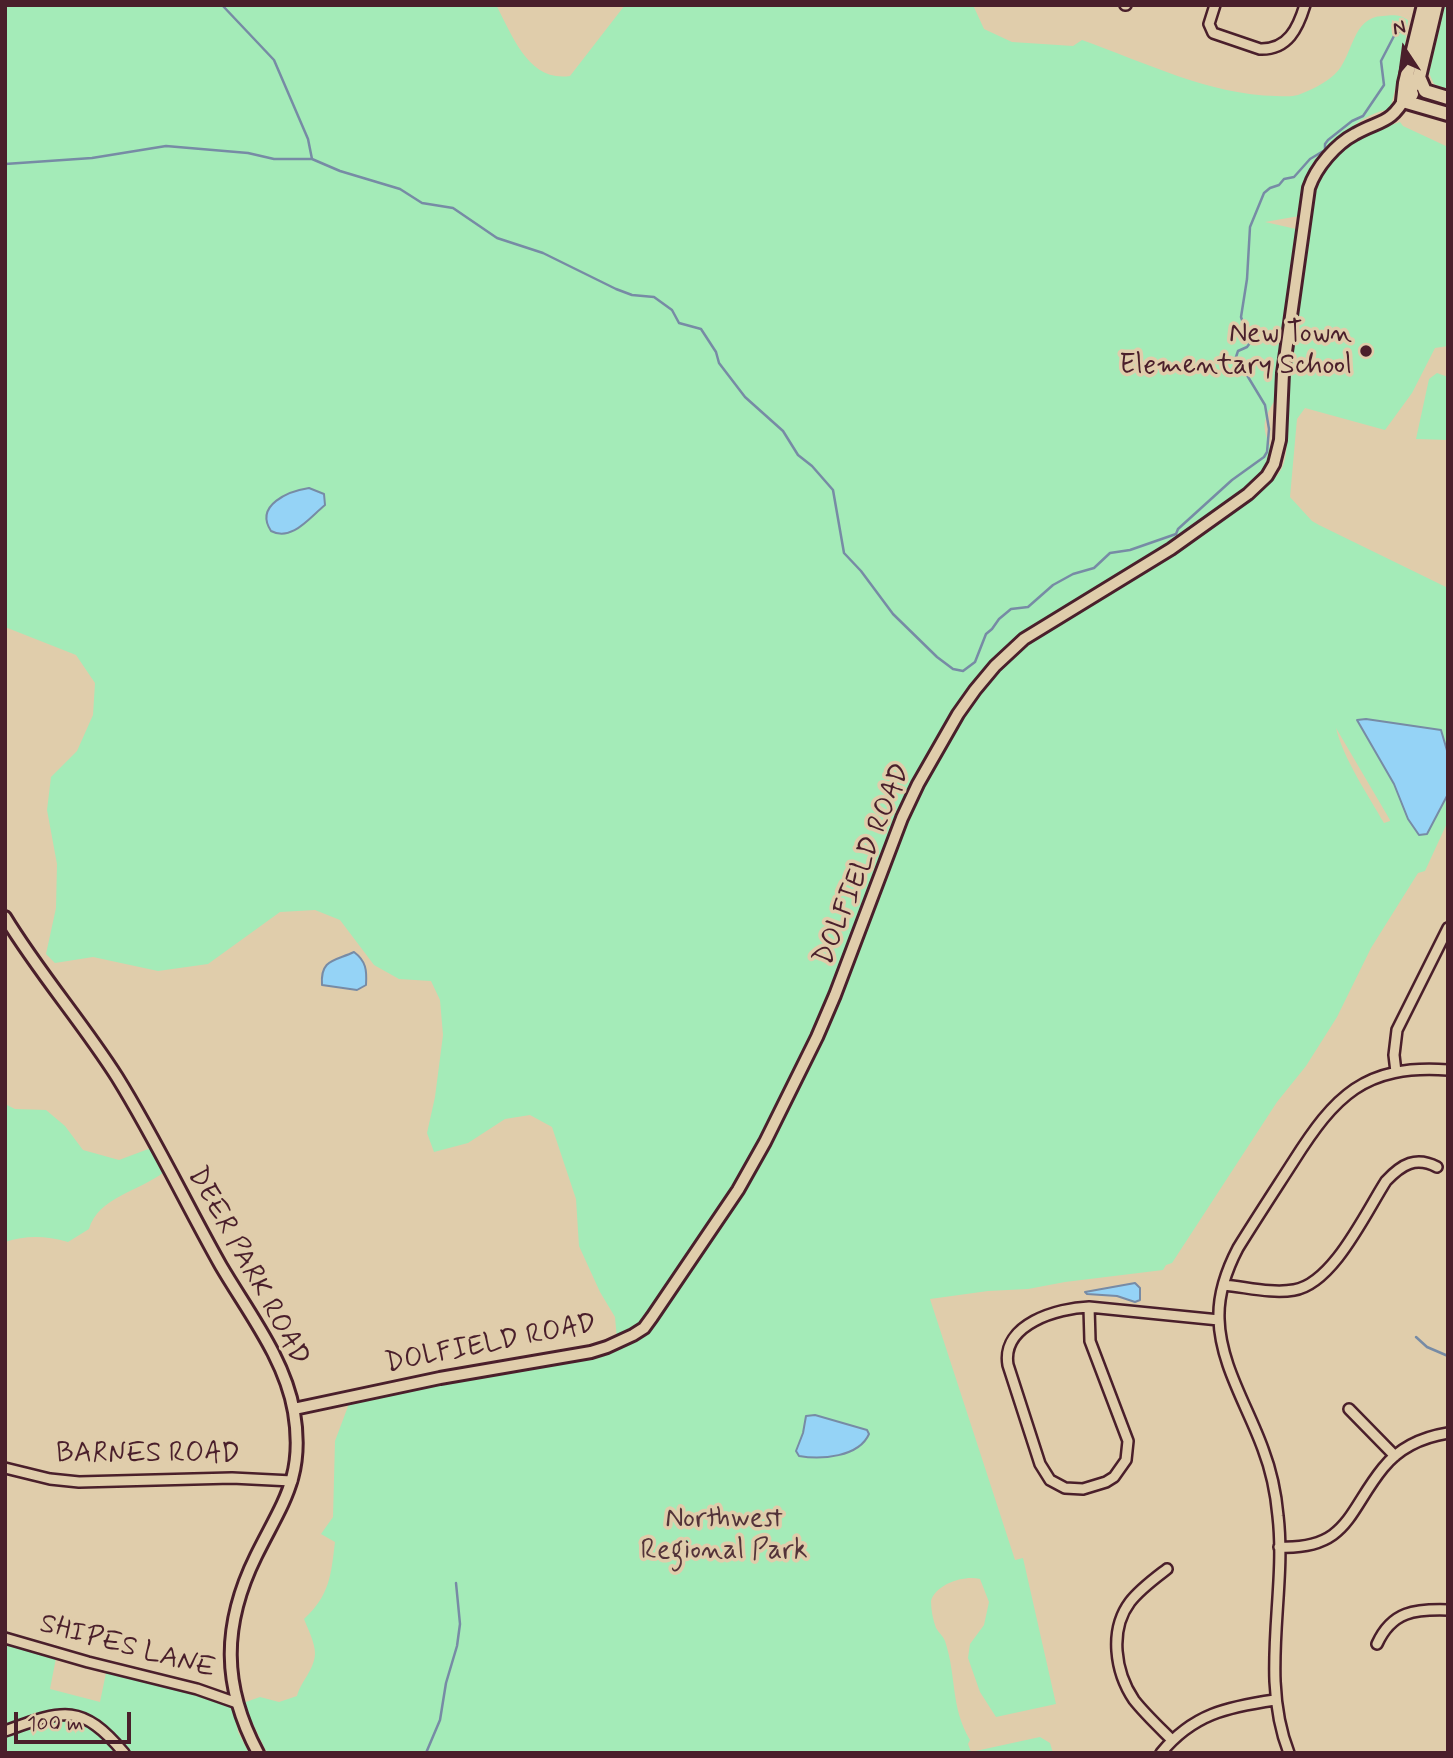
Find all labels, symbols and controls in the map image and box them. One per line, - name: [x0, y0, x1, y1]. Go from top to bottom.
- north arrow: [1369, 14, 1439, 84]
- text: N: [1390, 14, 1408, 42]
- place label: New Town Elementary School: [1119, 318, 1352, 384]
- marker: New Town Elementary School: [1358, 343, 1374, 359]
- street label: DOLFIELD ROAD: [808, 759, 920, 971]
- street label: DEER PARK ROAD: [179, 1162, 315, 1372]
- street label: DOLFIELD ROAD: [382, 1308, 600, 1382]
- street label: BARNES ROAD: [56, 1438, 240, 1472]
- park label: Northwest Regional Park: [640, 1503, 808, 1569]
- street label: SHIPES LANE: [36, 1608, 218, 1688]
- scale bar: [18, 1698, 135, 1742]
- text: 100 m: [27, 1710, 83, 1738]

